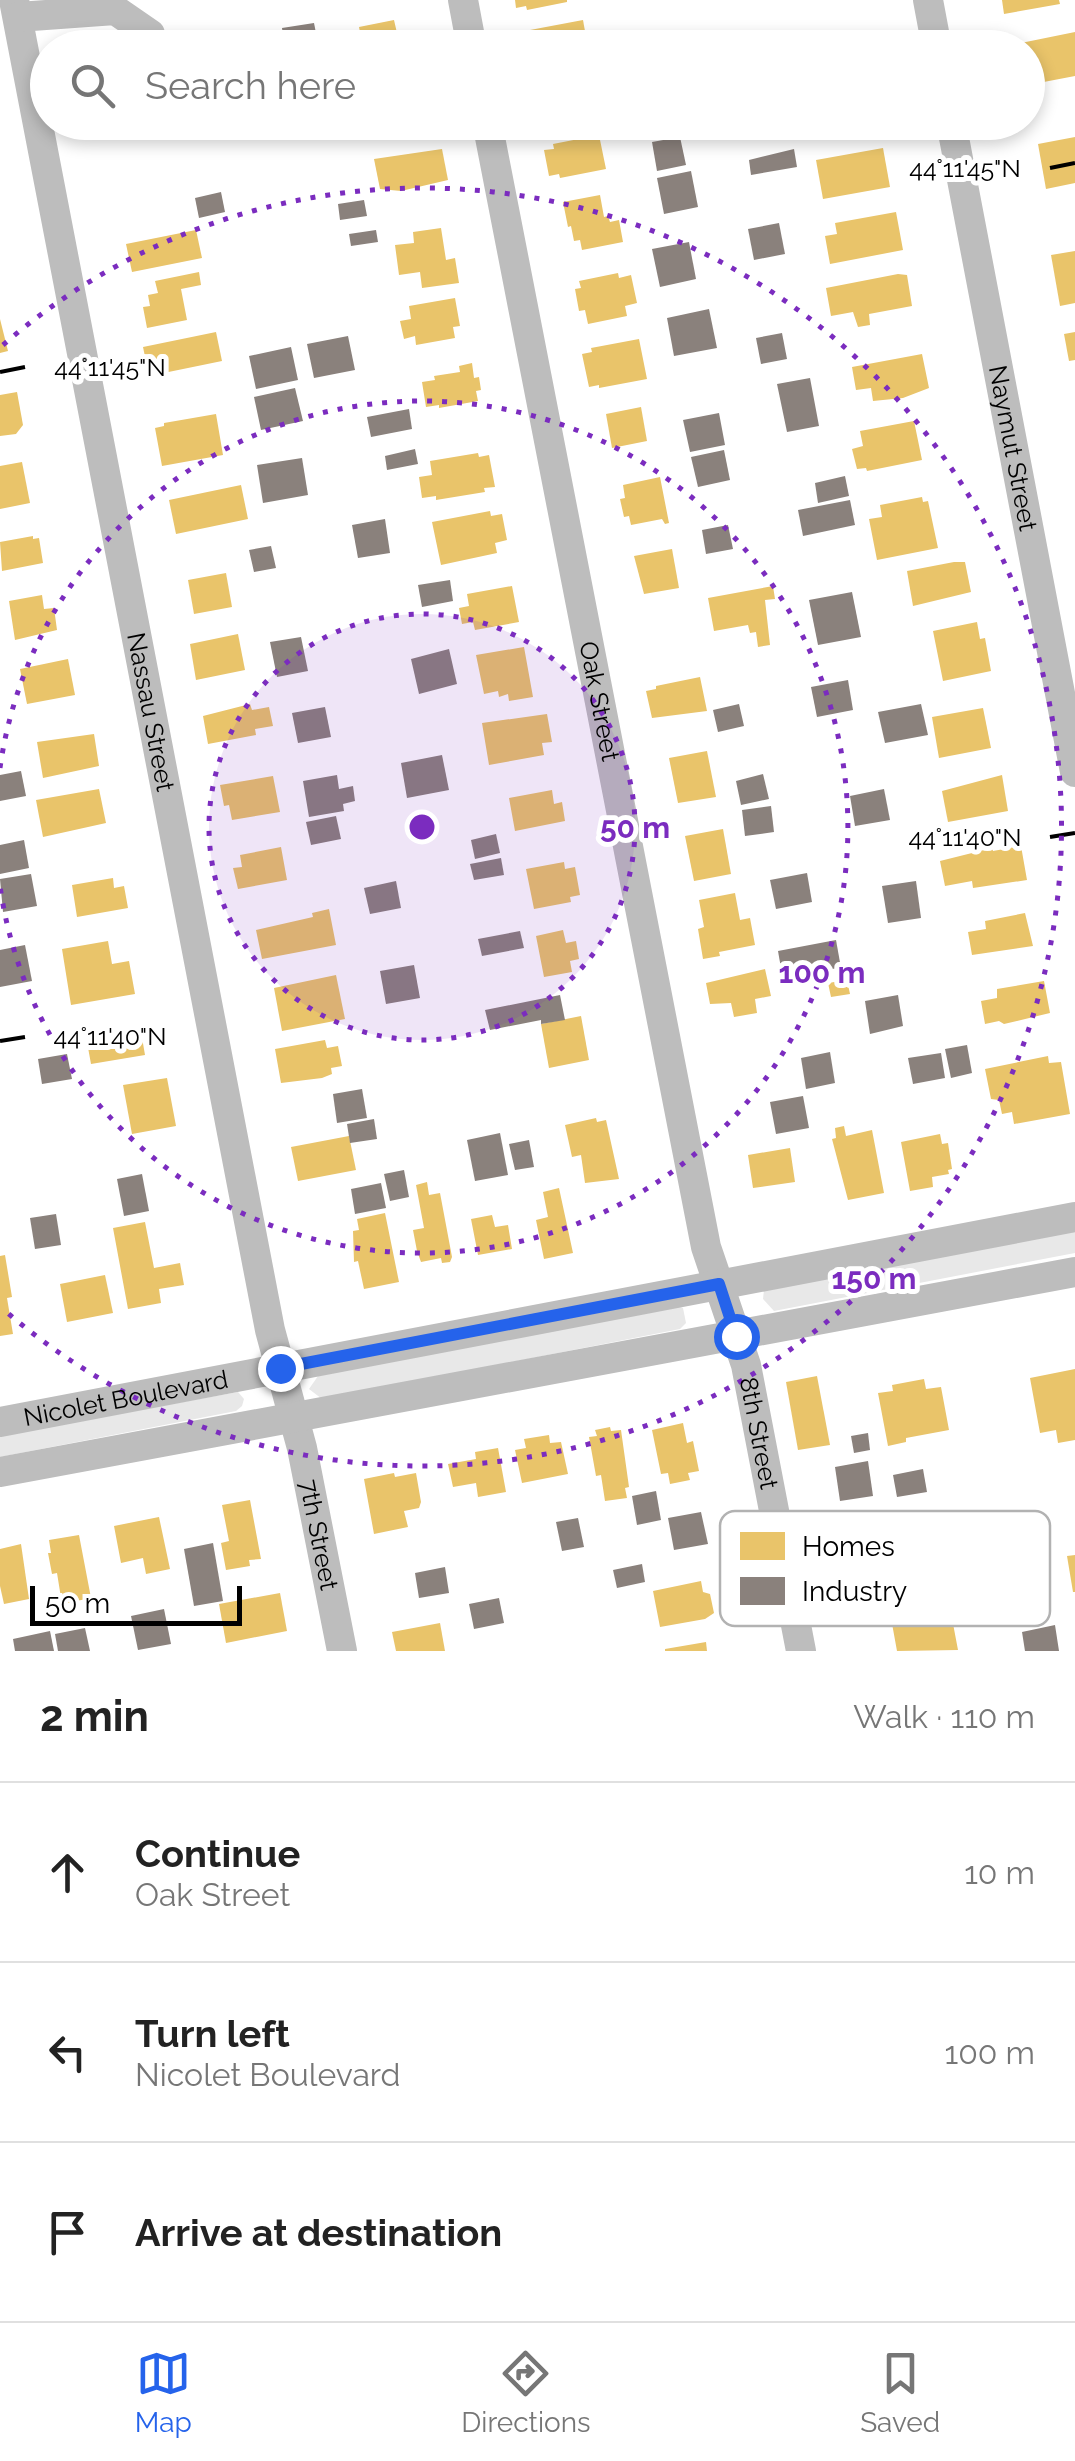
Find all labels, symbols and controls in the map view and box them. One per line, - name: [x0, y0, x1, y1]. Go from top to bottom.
- search box: [30, 30, 1045, 140]
- icon: search: [65, 58, 120, 113]
- text: Search here: [145, 63, 356, 108]
- text: 44°11'45"N: [909, 153, 1021, 183]
- text: 44°11'45"N: [54, 352, 166, 382]
- street label: Naymut Street: [983, 363, 1044, 534]
- street label: Nassau Street: [121, 630, 181, 795]
- street label: Oak Street: [573, 639, 626, 764]
- centre of rings: [404, 809, 440, 845]
- text: 50 m: [600, 810, 670, 845]
- text: 44°11'40"N: [909, 822, 1021, 852]
- text: 100 m: [779, 955, 865, 990]
- text: 44°11'40"N: [54, 1021, 166, 1051]
- text: 150 m: [832, 1261, 917, 1296]
- route start: [714, 1314, 760, 1360]
- route end: [258, 1346, 304, 1392]
- street label: Nicolet Boulevard: [21, 1364, 231, 1432]
- street label: 8th Street: [734, 1374, 785, 1492]
- street label: 7th Street: [294, 1477, 345, 1593]
- legend: [720, 1511, 1050, 1626]
- text: Homes: [802, 1530, 895, 1563]
- text: Industry: [802, 1575, 907, 1608]
- scale bar: [30, 1581, 242, 1626]
- text: 50 m: [45, 1587, 110, 1620]
- text: 2 min: [40, 1692, 149, 1741]
- text: Walk · 110 m: [853, 1698, 1035, 1735]
- text: Continue: [135, 1831, 300, 1876]
- icon: ahead: [40, 1845, 95, 1900]
- text: 10 m: [964, 1854, 1035, 1891]
- text: Oak Street: [135, 1876, 290, 1913]
- text: Turn left: [135, 2011, 290, 2056]
- icon: left: [40, 2025, 95, 2080]
- text: 100 m: [945, 2034, 1035, 2071]
- text: Nicolet Boulevard: [135, 2056, 401, 2093]
- icon: arrive: [40, 2205, 95, 2260]
- text: Arrive at destination: [135, 2210, 502, 2255]
- tab: Map: [135, 2346, 192, 2439]
- tab: Directions: [461, 2346, 591, 2439]
- tab: Saved: [860, 2346, 940, 2439]

